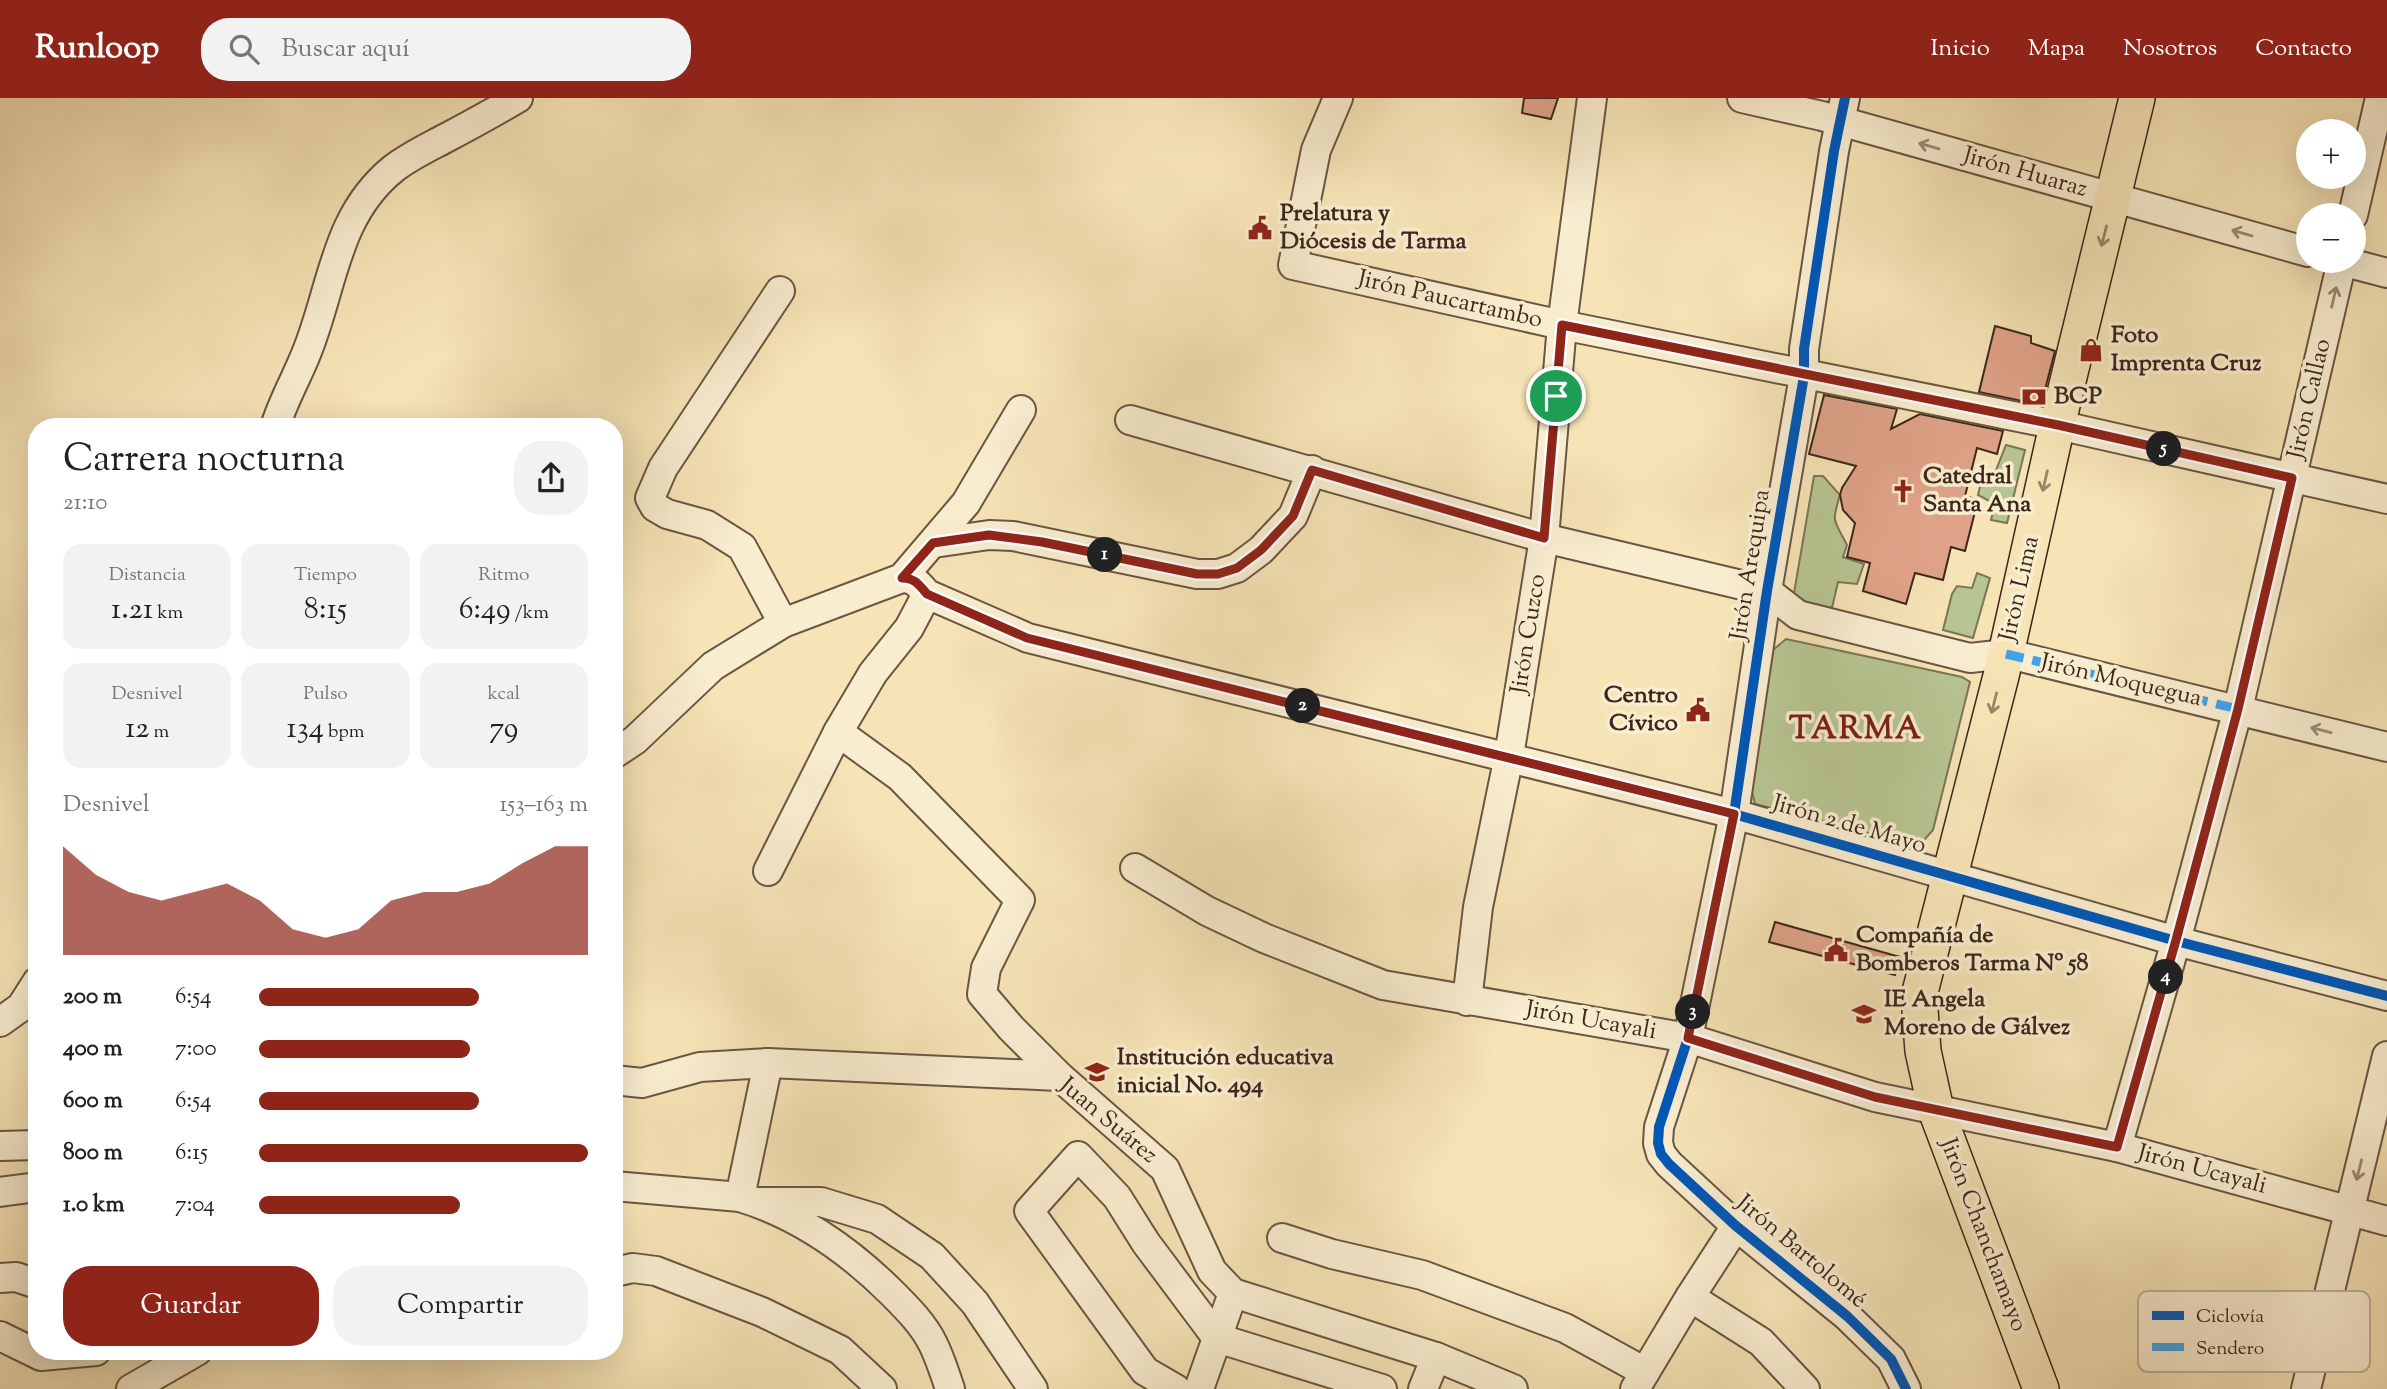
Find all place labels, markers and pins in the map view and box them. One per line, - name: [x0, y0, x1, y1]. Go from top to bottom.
- place label: Prelatura y Diócesis de Tarma: [1280, 197, 1468, 259]
- public building icon: Prelatura y Diócesis de Tarma: [1246, 214, 1274, 242]
- place label: Foto Imprenta Cruz: [2111, 319, 2261, 381]
- shop icon: Foto Imprenta Cruz: [2077, 336, 2105, 364]
- pin: [1526, 366, 1586, 426]
- place label: BCP: [2054, 380, 2102, 414]
- bank icon: BCP: [2020, 383, 2048, 411]
- pin: 5: [2146, 432, 2182, 466]
- place label: Catedral Santa Ana: [1923, 460, 2032, 522]
- church icon: Catedral Santa Ana: [1889, 477, 1917, 505]
- pin: 1: [1088, 538, 1122, 573]
- place label: Centro Cívico: [1604, 679, 1678, 741]
- pin: 2: [1286, 688, 1320, 724]
- public building icon: Centro Cívico: [1684, 696, 1712, 724]
- place label: Compañía de Bomberos Tarma Nº 58: [1856, 919, 2089, 981]
- public building icon: Compañía de Bomberos Tarma Nº 58: [1822, 936, 1850, 964]
- pin: 4: [2148, 960, 2184, 994]
- place label: IE Angela Moreno de Gálvez: [1884, 983, 2070, 1045]
- pin: 3: [1676, 995, 1710, 1030]
- school or university icon: IE Angela Moreno de Gálvez: [1850, 1000, 1878, 1028]
- place label: Institución educativa inicial No. 494: [1117, 1041, 1335, 1103]
- school or university icon: Institución educativa inicial No. 494: [1083, 1058, 1111, 1086]

